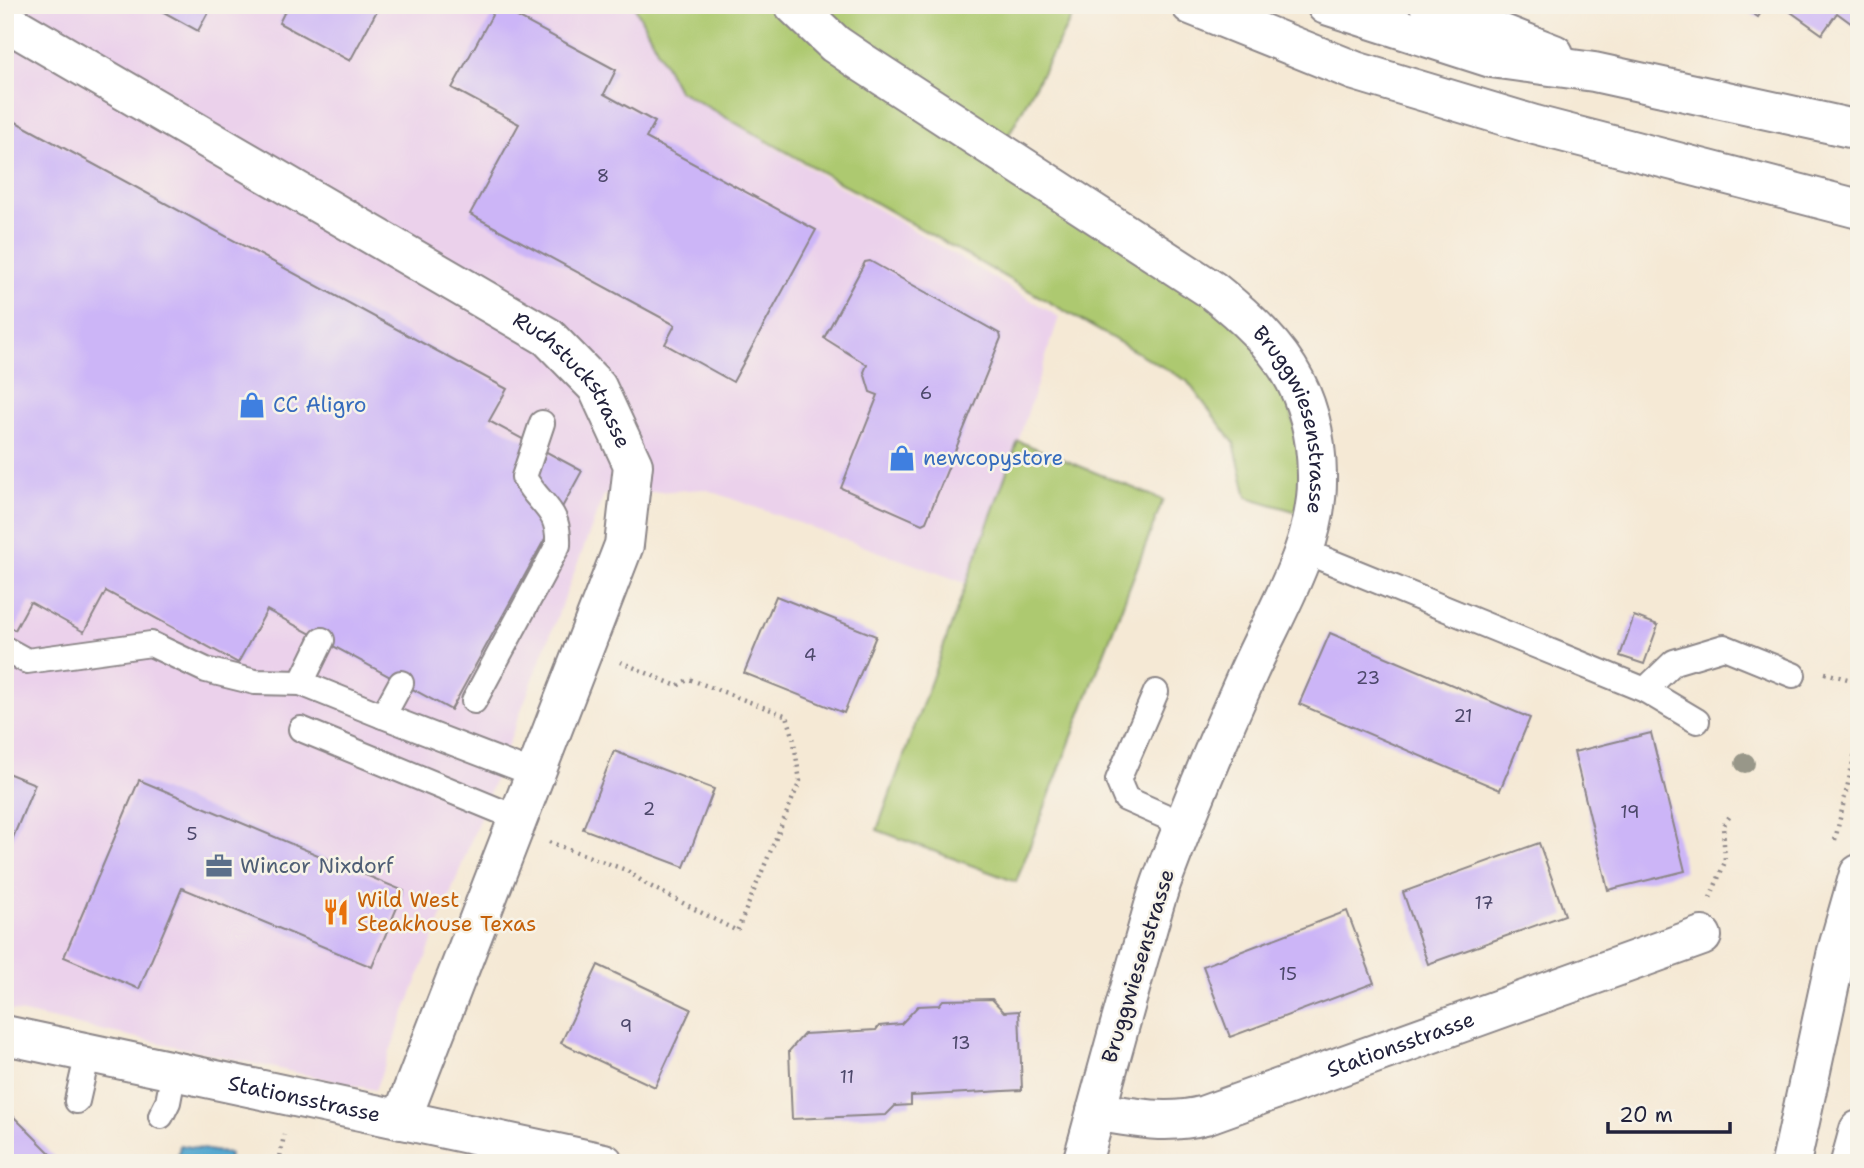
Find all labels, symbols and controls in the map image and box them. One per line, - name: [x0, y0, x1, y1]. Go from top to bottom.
- house number: 8: [597, 164, 609, 188]
- street label: Ruchstuckstrasse: [508, 306, 637, 453]
- street label: Bruggwiesenstrasse: [1247, 320, 1331, 516]
- house number: 6: [920, 381, 932, 405]
- shop icon: CC Aligro: [237, 390, 267, 420]
- place label: CC Aligro: [273, 391, 367, 419]
- shop icon: newcopystore: [887, 443, 917, 473]
- place label: newcopystore: [923, 444, 1063, 472]
- house number: 4: [804, 643, 816, 667]
- house number: 23: [1356, 666, 1380, 690]
- house number: 21: [1453, 704, 1473, 728]
- house number: 2: [643, 797, 655, 821]
- house number: 19: [1620, 800, 1640, 824]
- house number: 5: [186, 822, 198, 846]
- office icon: Wincor Nixdorf: [204, 851, 234, 881]
- place label: Wincor Nixdorf: [240, 852, 394, 880]
- street label: Bruggwiesenstrasse: [1095, 866, 1181, 1066]
- place label: Wild West Steakhouse Texas: [357, 886, 536, 938]
- house number: 17: [1474, 891, 1494, 915]
- restaurant icon: Wild West Steakhouse Texas: [321, 897, 351, 927]
- house number: 15: [1279, 962, 1297, 986]
- street label: Stationsstrasse: [1323, 1005, 1478, 1084]
- house number: 9: [620, 1014, 632, 1038]
- house number: 13: [951, 1031, 971, 1055]
- house number: 11: [840, 1065, 854, 1089]
- street label: Stationsstrasse: [225, 1069, 383, 1129]
- scale bar: [1608, 1091, 1731, 1135]
- text: 20 m: [1619, 1101, 1673, 1129]

